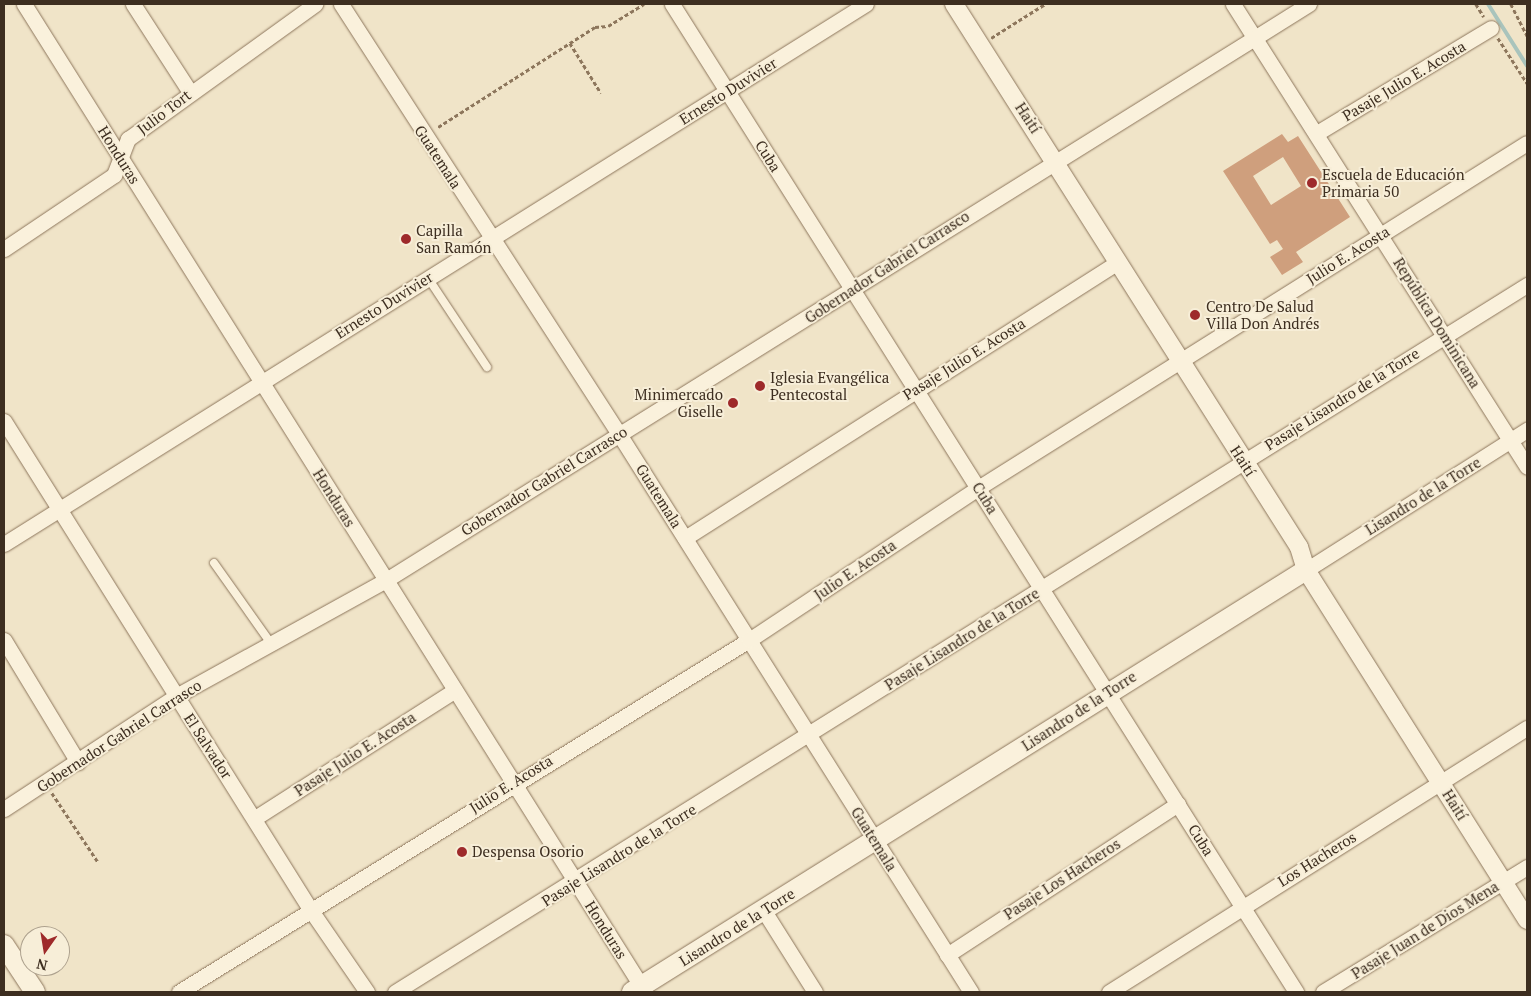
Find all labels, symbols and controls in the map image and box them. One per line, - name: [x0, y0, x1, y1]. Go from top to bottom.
- street label: Pasaje Julio E. Acosta: [1339, 37, 1469, 125]
- street label: Ernesto Duvivier: [676, 54, 780, 128]
- street label: Julio Tort: [134, 86, 194, 138]
- street label: Haití: [1011, 99, 1045, 137]
- street label: Guatemala: [411, 122, 465, 192]
- street label: Honduras: [94, 123, 144, 187]
- street label: Cuba: [751, 137, 785, 175]
- place label: Escuela de Educación Primaria 50: [1322, 165, 1465, 200]
- marker: Escuela de Educación Primaria 50: [1306, 177, 1318, 189]
- street label: Gobernador Gabriel Carrasco: [801, 207, 973, 327]
- place label: Capilla San Ramón: [416, 221, 491, 256]
- street label: Julio E. Acosta: [1303, 222, 1393, 288]
- marker: Capilla San Ramón: [400, 233, 412, 245]
- street label: República Dominicana: [1390, 255, 1484, 391]
- street label: Ernesto Duvivier: [332, 268, 436, 342]
- place label: Centro De Salud Villa Don Andrés: [1206, 297, 1320, 332]
- marker: Centro De Salud Villa Don Andrés: [1188, 308, 1202, 322]
- street label: Pasaje Julio E. Acosta: [899, 314, 1029, 404]
- street label: Pasaje Lisandro de la Torre: [1261, 344, 1423, 454]
- place label: Iglesia Evangélica Pentecostal: [770, 368, 889, 403]
- marker: Iglesia Evangélica Pentecostal: [754, 380, 766, 392]
- place label: Minimercado Giselle: [635, 385, 723, 420]
- marker: Minimercado Giselle: [727, 397, 739, 409]
- street label: Gobernador Gabriel Carrasco: [458, 422, 630, 540]
- street label: Haití: [1226, 442, 1260, 480]
- street label: Lisandro de la Torre: [1362, 453, 1484, 539]
- street label: Guatemala: [632, 461, 686, 531]
- street label: Honduras: [309, 466, 359, 530]
- street label: Cuba: [968, 479, 1002, 517]
- street label: Julio E. Acosta: [810, 536, 900, 604]
- street label: Pasaje Lisandro de la Torre: [881, 584, 1043, 694]
- street label: Lisandro de la Torre: [1018, 667, 1140, 755]
- street label: Gobernador Gabriel Carrasco: [33, 676, 205, 796]
- street label: Pasaje Julio E. Acosta: [291, 708, 419, 800]
- street label: El Salvador: [180, 710, 236, 782]
- street label: Julio E. Acosta: [466, 751, 556, 817]
- street label: Haití: [1439, 786, 1471, 824]
- street label: Pasaje Lisandro de la Torre: [538, 800, 700, 910]
- street label: Guatemala: [847, 804, 901, 874]
- street label: Cuba: [1184, 821, 1218, 859]
- street label: Los Hacheros: [1274, 828, 1360, 890]
- street label: Pasaje Los Hacheros: [1000, 835, 1124, 923]
- place label: Despensa Osorio: [472, 843, 584, 861]
- marker: Despensa Osorio: [456, 846, 468, 858]
- street label: Pasaje Juan de Dios Mena: [1348, 877, 1502, 983]
- street label: Lisandro de la Torre: [676, 884, 798, 970]
- street label: Honduras: [581, 898, 631, 962]
- north arrow: [20, 926, 70, 976]
- text: N: [34, 955, 49, 976]

